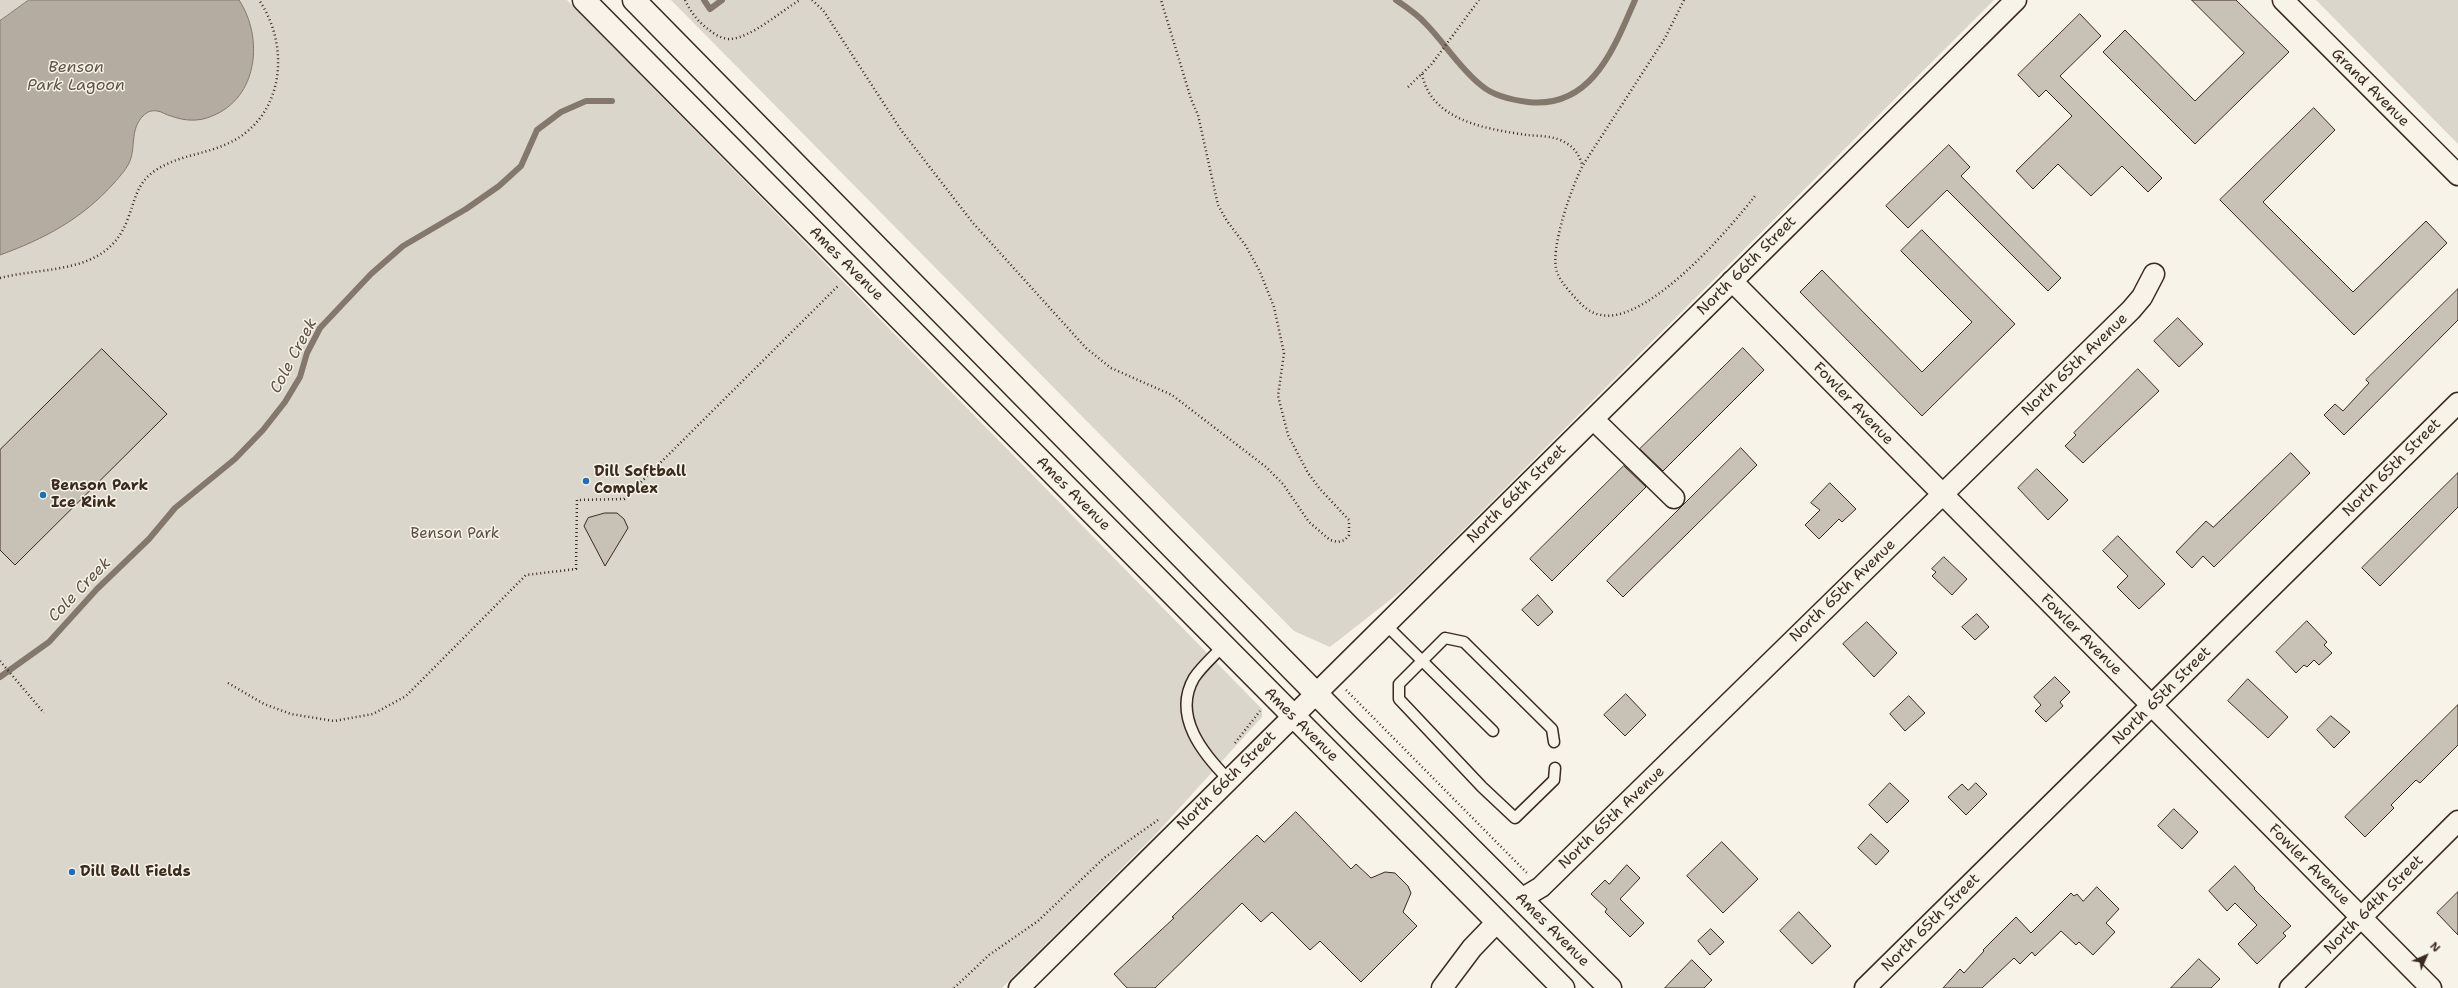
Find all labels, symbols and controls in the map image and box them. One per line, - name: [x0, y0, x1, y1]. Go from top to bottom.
- street label: Grand Avenue: [2327, 45, 2413, 131]
- water label: Benson Park Lagoon: [27, 58, 125, 96]
- street label: North 66th Street: [1694, 213, 1800, 319]
- street label: Ames Avenue: [805, 223, 887, 305]
- street label: North 65th Avenue: [2018, 310, 2132, 420]
- water label: Cole Creek: [266, 315, 322, 397]
- street label: Fowler Avenue: [1809, 359, 1897, 449]
- street label: North 65th Street: [2339, 415, 2445, 521]
- street label: North 66th Street: [1464, 441, 1570, 547]
- street label: Ames Avenue: [1032, 453, 1114, 535]
- place label: Dill Softball Complex: [594, 463, 686, 498]
- marker: Dill Softball Complex: [581, 476, 591, 486]
- place label: Benson Park Ice Rink: [51, 477, 148, 512]
- marker: Benson Park Ice Rink: [38, 490, 48, 500]
- park label: Benson Park: [411, 525, 499, 543]
- street label: North 65th Avenue: [1786, 536, 1900, 646]
- water label: Cole Creek: [45, 554, 115, 626]
- street label: Fowler Avenue: [2037, 591, 2125, 679]
- street label: North 65th Street: [2109, 643, 2215, 749]
- street label: Ames Avenue: [1260, 684, 1342, 766]
- street label: North 66th Street: [1174, 728, 1280, 834]
- street label: North 65th Avenue: [1555, 763, 1669, 873]
- street label: Fowler Avenue: [2265, 821, 2353, 909]
- street label: North 64th Street: [2321, 852, 2427, 958]
- place label: Dill Ball Fields: [80, 863, 191, 881]
- marker: Dill Ball Fields: [67, 867, 77, 877]
- street label: North 65th Street: [1878, 870, 1984, 976]
- street label: Ames Avenue: [1511, 889, 1593, 971]
- north arrow: [2406, 936, 2446, 976]
- text: N: [2426, 939, 2443, 956]

